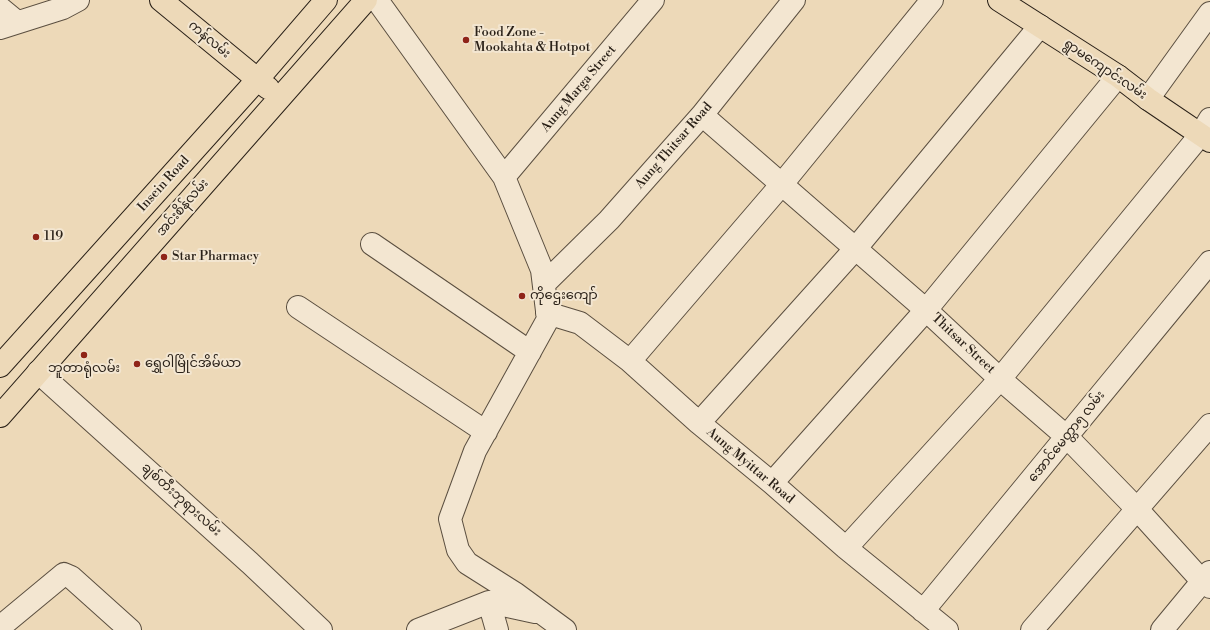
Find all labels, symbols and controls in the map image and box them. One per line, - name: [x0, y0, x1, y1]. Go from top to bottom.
- street label: ကန်လမ်း: [185, 18, 233, 62]
- place label: Food Zone - Mookahta & Hotpot: [474, 25, 590, 56]
- marker: Food Zone - Mookahta & Hotpot: [461, 35, 471, 45]
- street label: ရွာမကျောင်းလမ်း: [1061, 37, 1149, 103]
- street label: Aung Marga Street: [538, 43, 620, 135]
- street label: Aung Thitsar Road: [632, 100, 716, 192]
- street label: Insein Road: [135, 153, 193, 215]
- street label: အင်းစိန်လမ်း: [154, 176, 212, 240]
- place label: 119: [44, 229, 63, 245]
- marker: 119: [31, 232, 41, 242]
- place label: Star Pharmacy: [172, 249, 259, 265]
- marker: Star Pharmacy: [159, 252, 169, 262]
- place label: ကိုဌေးကျော်: [530, 288, 598, 304]
- marker: ကိုဌေးကျော်: [517, 291, 527, 301]
- street label: Thitsar Street: [928, 311, 998, 377]
- marker: ဘူတာရုံလမ်း: [79, 350, 89, 360]
- place label: ရွှေဝါမြိုင်အိမ်ယာ: [145, 356, 241, 372]
- marker: ရွှေဝါမြိုင်အိမ်ယာ: [132, 359, 142, 369]
- place label: ဘူတာရုံလမ်း: [48, 361, 120, 377]
- street label: အောင်မေတ္တာ၅ လမ်း: [1025, 388, 1109, 486]
- street label: Aung Myittar Road: [703, 425, 797, 507]
- street label: ချစ်တီးဘုရားလမ်း: [138, 460, 224, 540]

